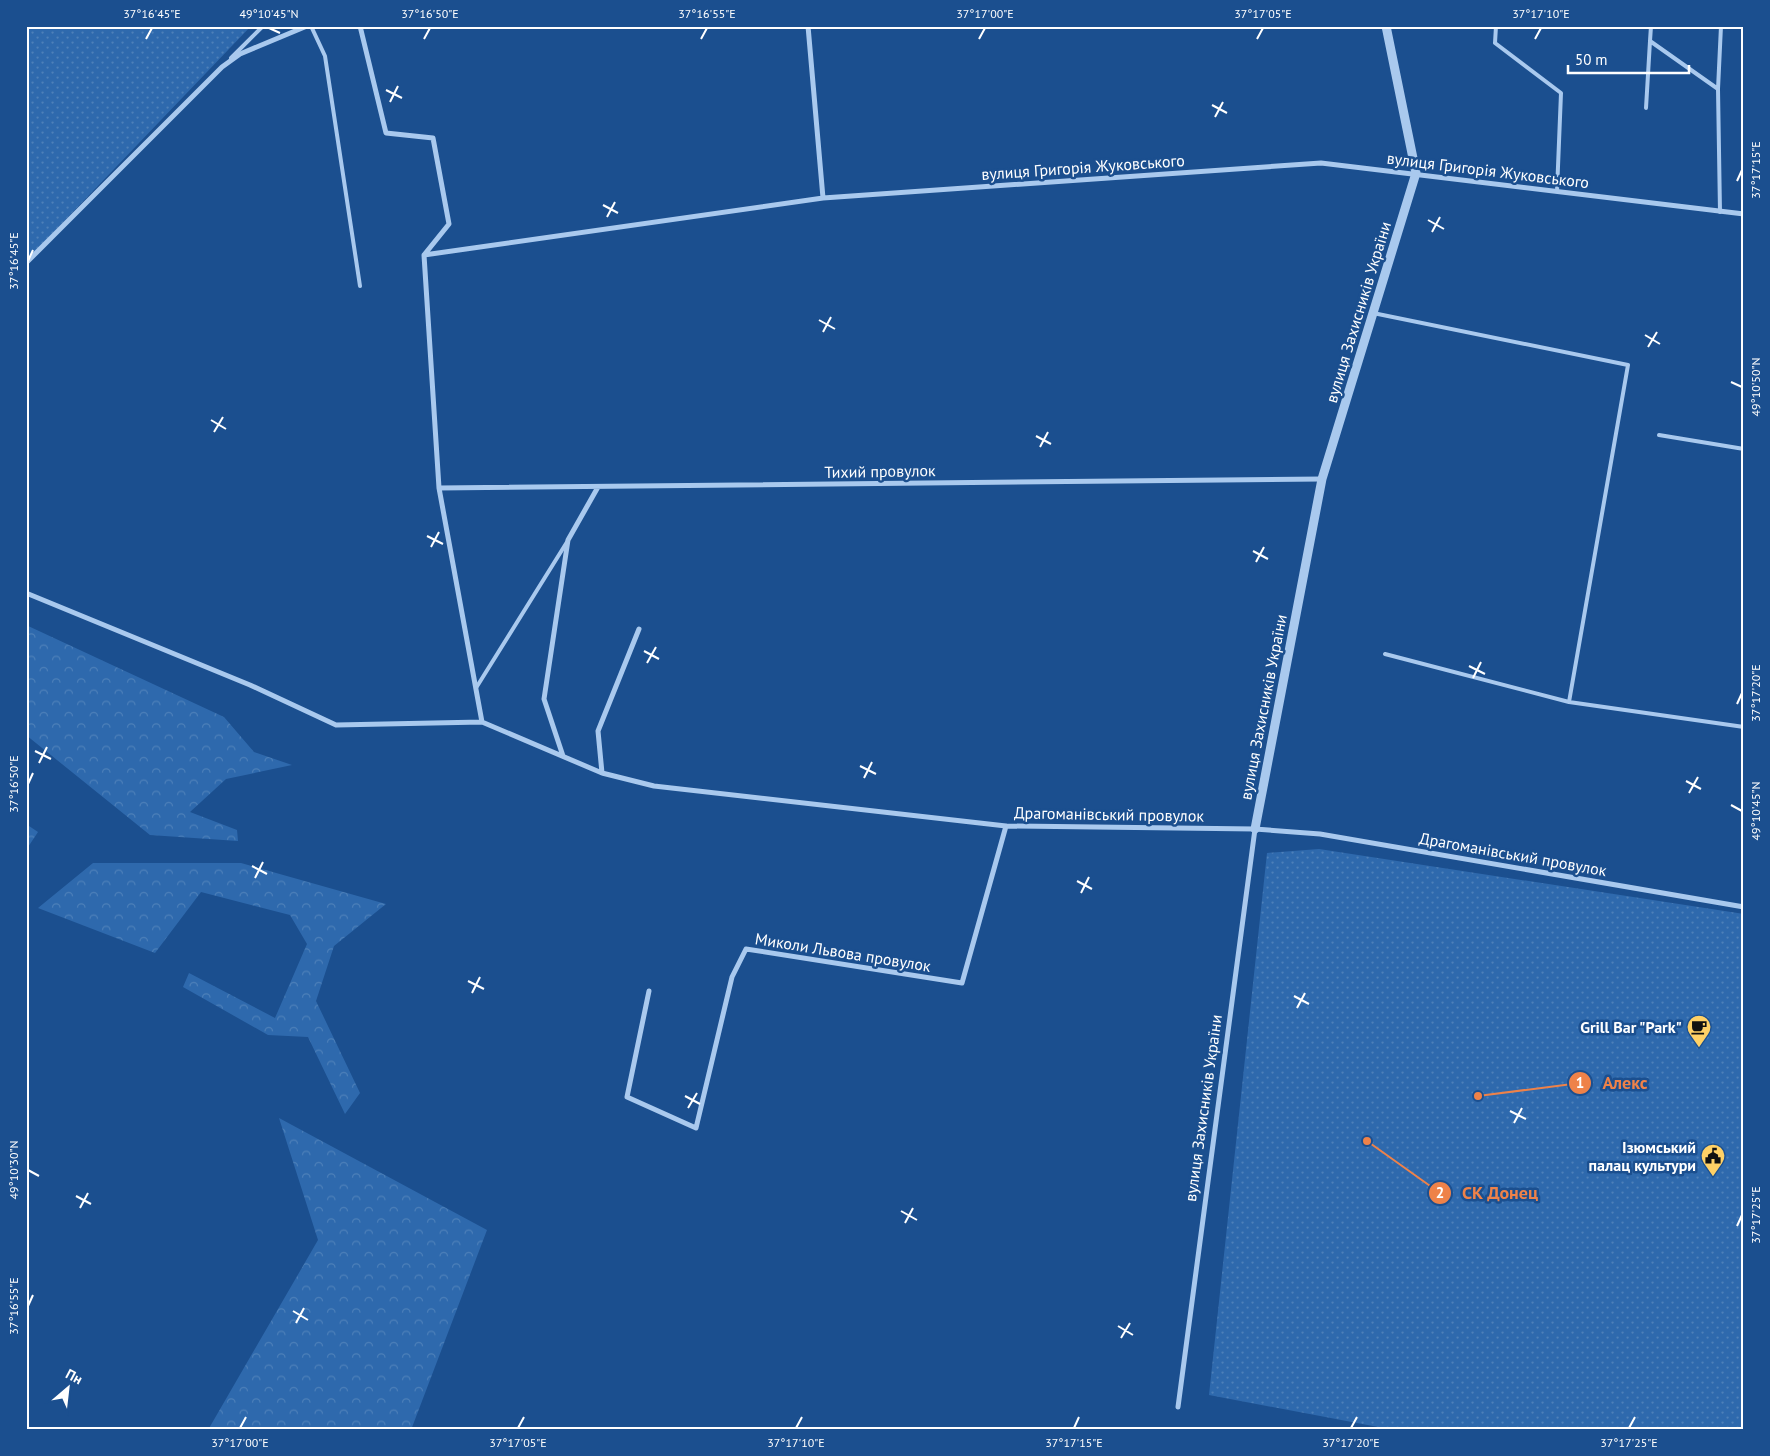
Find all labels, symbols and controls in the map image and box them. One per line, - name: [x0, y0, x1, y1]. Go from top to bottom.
- text: 37°16'45"E: [123, 6, 181, 21]
- text: 49°10'45"N: [239, 6, 299, 21]
- text: 37°16'50"E: [401, 6, 459, 21]
- text: 37°16'55"E: [678, 6, 736, 21]
- text: 37°17'00"E: [956, 6, 1014, 21]
- text: 37°17'05"E: [1234, 6, 1292, 21]
- text: 37°17'10"E: [1512, 6, 1570, 21]
- scale bar: [1568, 42, 1689, 74]
- text: 50 m: [1575, 50, 1608, 69]
- text: 37°17'15"E: [1748, 141, 1763, 199]
- street label: вулиця Григорія Жуковського: [1386, 148, 1590, 192]
- street label: вулиця Григорія Жуковського: [981, 150, 1185, 184]
- street label: вулиця Захисників України: [1321, 219, 1395, 405]
- text: 37°16'45"E: [6, 232, 21, 290]
- text: 49°10'50"N: [1748, 357, 1763, 417]
- street label: Тихий провулок: [824, 460, 936, 482]
- street label: вулиця Захисників України: [1235, 613, 1291, 801]
- text: 37°17'20"E: [1748, 664, 1763, 722]
- text: 37°16'50"E: [6, 755, 21, 813]
- text: 49°10'45"N: [1748, 781, 1763, 841]
- street label: Драгоманівський провулок: [1014, 802, 1205, 826]
- street label: Драгоманівський провулок: [1418, 828, 1609, 880]
- street label: Миколи Львова провулок: [754, 928, 933, 976]
- street label: вулиця Захисників України: [1180, 1013, 1226, 1203]
- cafe icon: Grill Bar "Park": [1686, 1014, 1712, 1048]
- place label: Grill Bar "Park": [1580, 1017, 1682, 1037]
- callout: Алекс: [1568, 1066, 1658, 1099]
- text: Алекс: [1602, 1071, 1648, 1094]
- text: 1: [1576, 1073, 1584, 1092]
- place label: Ізюмський палац культури: [1589, 1137, 1696, 1175]
- text: 49°10'30"N: [6, 1140, 21, 1200]
- public building icon: Ізюмський палац культури: [1700, 1143, 1726, 1177]
- callout: СК Донец: [1427, 1176, 1549, 1209]
- text: СК Донец: [1462, 1181, 1538, 1204]
- text: 2: [1436, 1183, 1444, 1202]
- text: 37°17'25"E: [1748, 1186, 1763, 1244]
- text: 37°16'55"E: [6, 1277, 21, 1335]
- north arrow: [42, 1364, 92, 1414]
- text: Пн: [63, 1365, 86, 1388]
- text: 37°17'00"E: [211, 1435, 269, 1450]
- text: 37°17'05"E: [489, 1435, 547, 1450]
- text: 37°17'10"E: [767, 1435, 825, 1450]
- text: 37°17'15"E: [1045, 1435, 1103, 1450]
- text: 37°17'20"E: [1322, 1435, 1380, 1450]
- text: 37°17'25"E: [1600, 1435, 1658, 1450]

